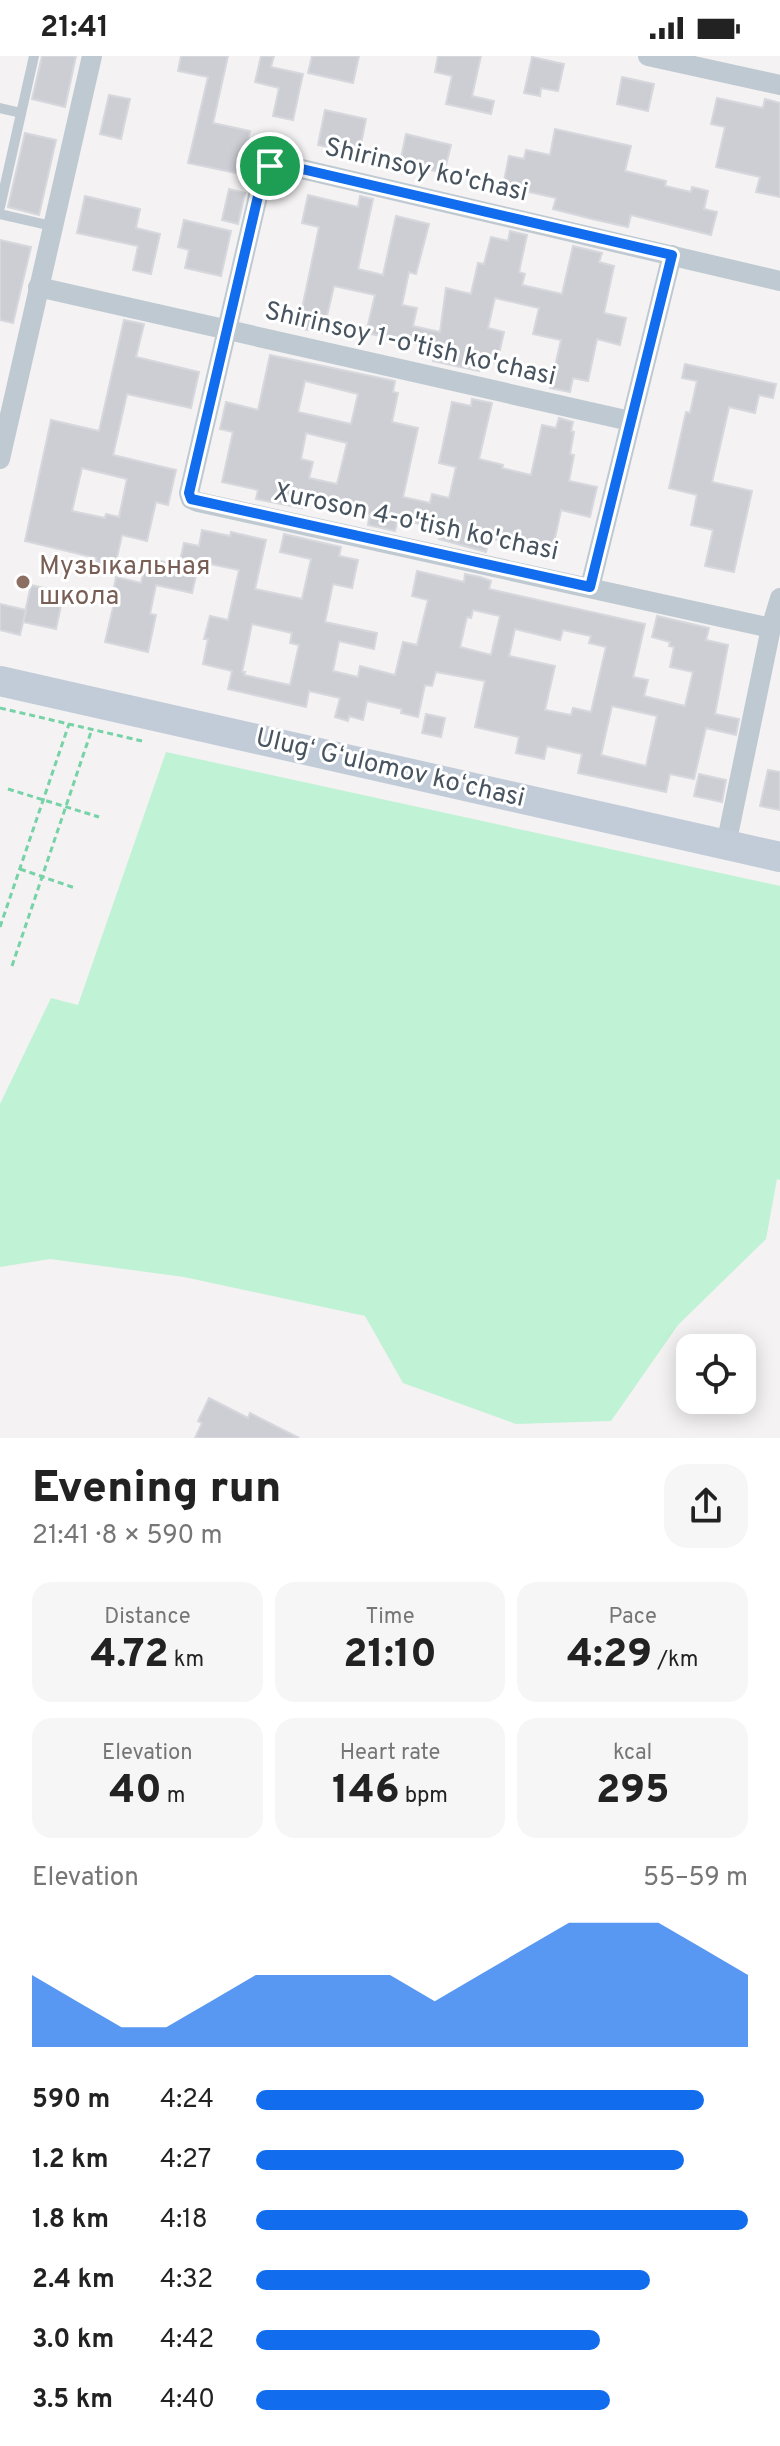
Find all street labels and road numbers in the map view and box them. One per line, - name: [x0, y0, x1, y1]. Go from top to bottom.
- street label: Shirinsoy ko'chasi: [321, 132, 531, 210]
- street label: Shirinsoy 1-o'tish ko'chasi: [261, 295, 559, 395]
- street label: Xuroson 4-o'tish ko'chasi: [271, 477, 561, 569]
- street label: Ulugʻ Gʻulomov koʻchasi: [252, 722, 528, 816]

